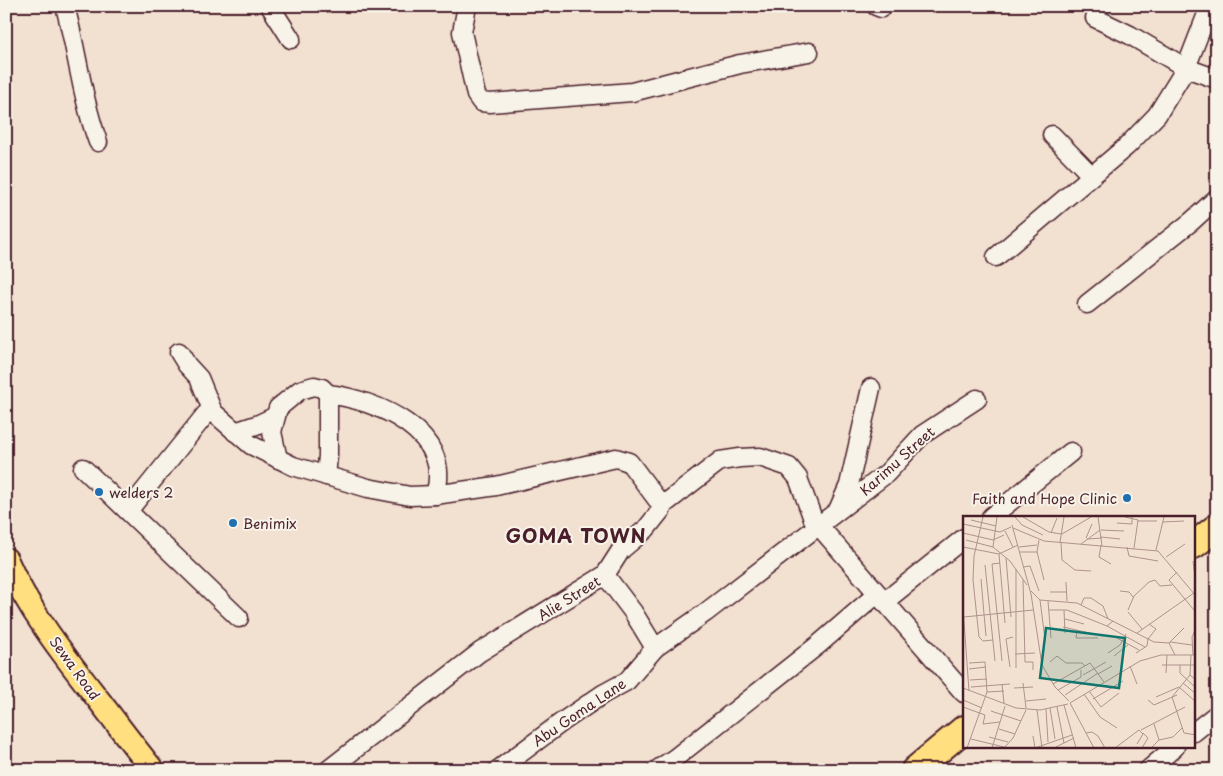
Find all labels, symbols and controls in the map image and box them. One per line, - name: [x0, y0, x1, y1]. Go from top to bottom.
- street label: Karimu Street: [855, 421, 939, 501]
- place label: welders 2: [109, 482, 174, 503]
- marker: welders 2: [93, 486, 105, 498]
- place label: Faith and Hope Clinic: [972, 488, 1117, 509]
- marker: Faith and Hope Clinic: [1121, 492, 1133, 504]
- place label: Benimix: [243, 513, 297, 534]
- inset map: [963, 516, 1196, 748]
- marker: Benimix: [227, 517, 239, 529]
- district label: GOMA TOWN: [505, 521, 647, 549]
- street label: Alie Street: [534, 570, 605, 626]
- street label: Sewa Road: [45, 632, 105, 704]
- street label: Abu Goma Lane: [528, 673, 630, 751]

